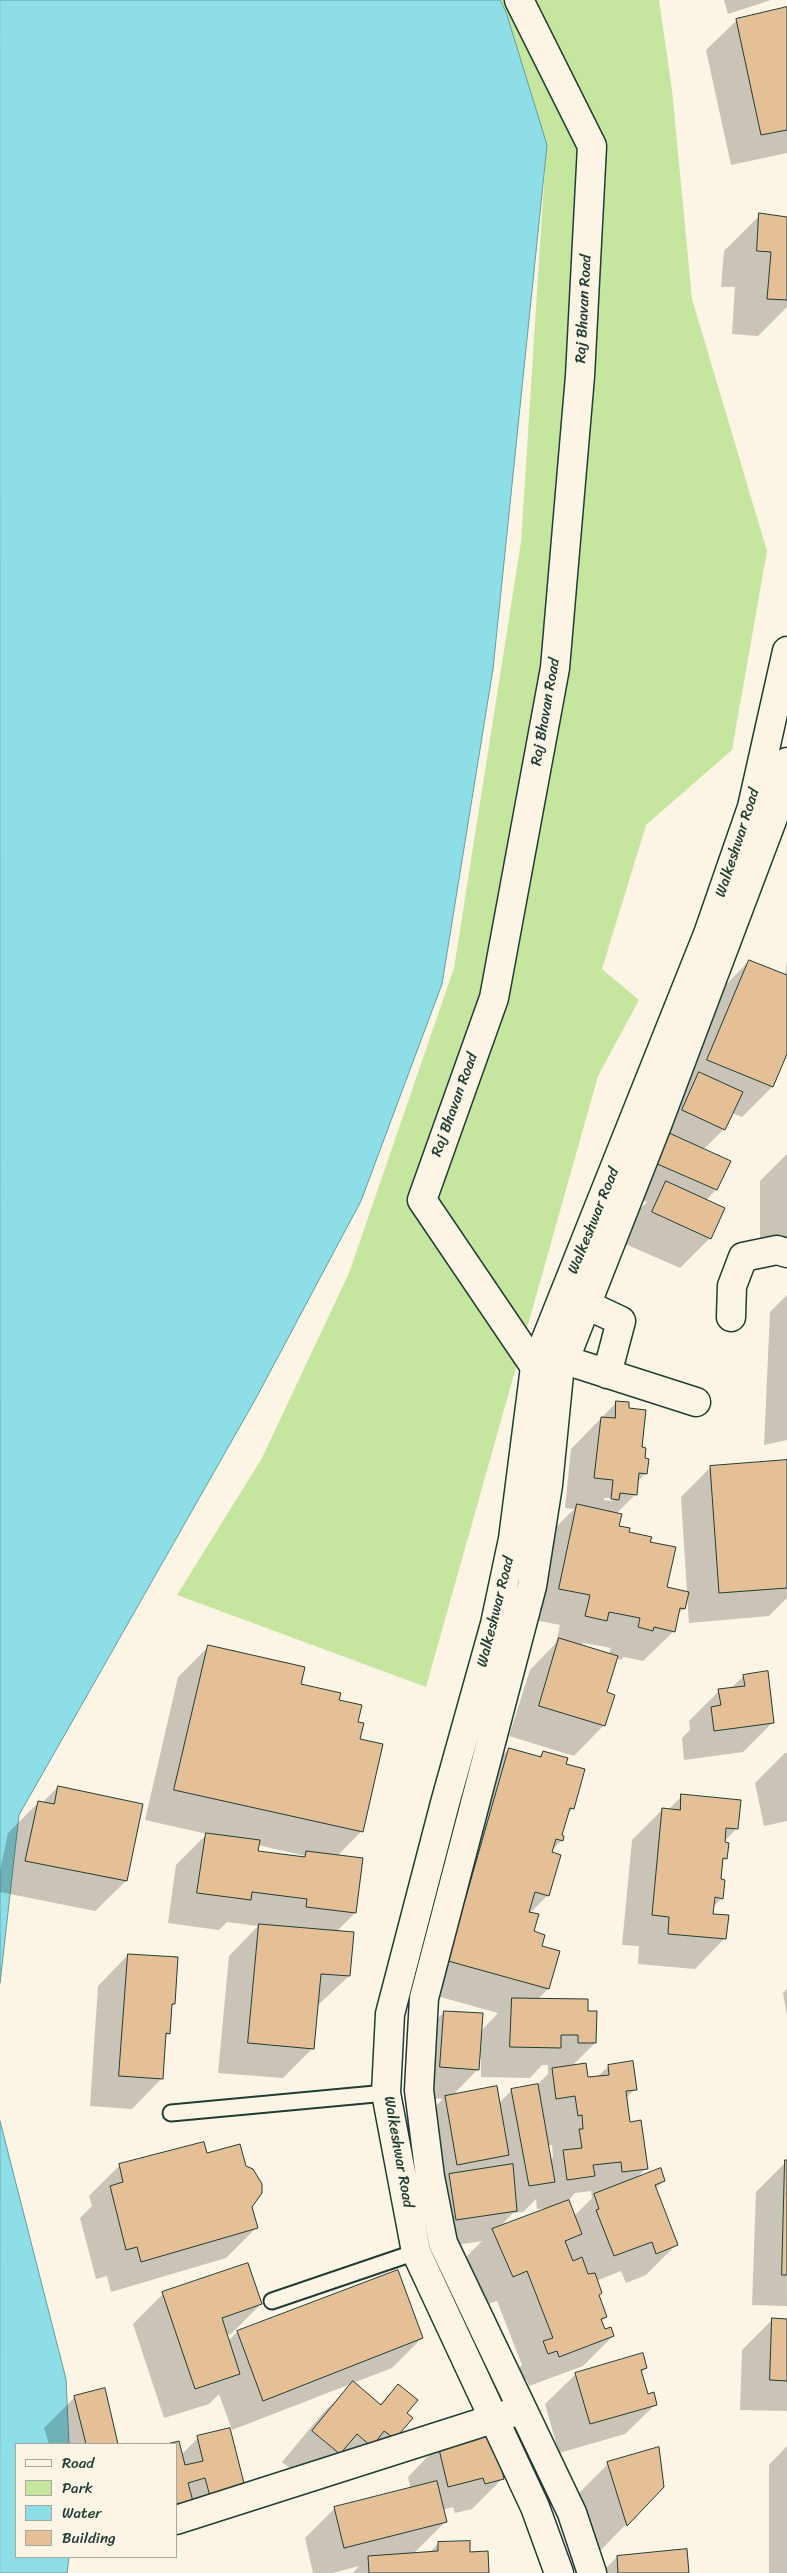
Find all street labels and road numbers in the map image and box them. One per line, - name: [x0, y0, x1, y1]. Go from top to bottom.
- street label: Raj Bhavan Road: [572, 254, 596, 364]
- street label: Raj Bhavan Road: [528, 657, 564, 767]
- street label: Walkeshwar Road: [712, 786, 764, 900]
- street label: Raj Bhavan Road: [428, 1051, 482, 1159]
- street label: Walkeshwar Road: [564, 1165, 624, 1277]
- street label: Walkeshwar Road: [474, 1555, 518, 1669]
- street label: Walkeshwar Road: [379, 2095, 417, 2209]

